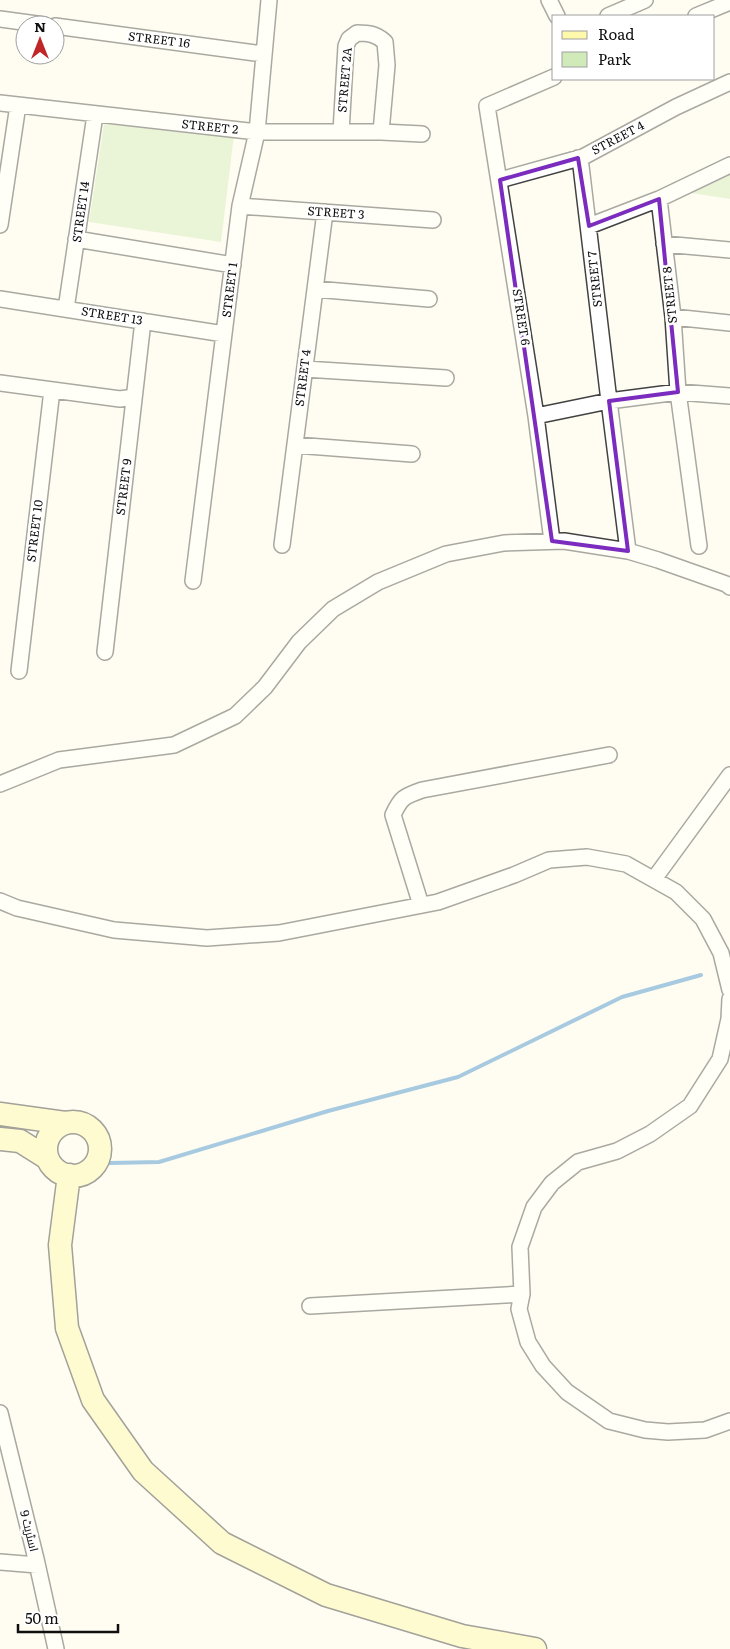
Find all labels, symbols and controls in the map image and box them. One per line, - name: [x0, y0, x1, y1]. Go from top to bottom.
- north arrow: [15, 15, 65, 65]
- legend: [552, 15, 715, 80]
- text: N: [34, 16, 46, 36]
- text: Road: [598, 22, 634, 45]
- street label: STREET 16: [127, 26, 192, 52]
- street label: STREET 2A: [332, 46, 356, 113]
- text: Park: [598, 47, 632, 70]
- street label: STREET 2: [181, 114, 239, 138]
- street label: STREET 4: [588, 116, 647, 159]
- street label: STREET 14: [67, 180, 93, 244]
- street label: STREET 3: [307, 201, 365, 223]
- street label: STREET 7: [582, 250, 606, 308]
- street label: STREET 1: [217, 261, 241, 319]
- street label: STREET 8: [657, 265, 681, 325]
- street label: STREET 6: [509, 287, 535, 347]
- street label: STREET 13: [80, 301, 144, 329]
- street label: STREET 4: [290, 348, 314, 407]
- street label: STREET 9: [111, 458, 135, 516]
- street label: STREET 10: [21, 499, 47, 563]
- street label: اسٹریٹ 9: [16, 1508, 44, 1553]
- scale bar: [18, 1602, 118, 1634]
- text: 50 m: [25, 1606, 59, 1629]

